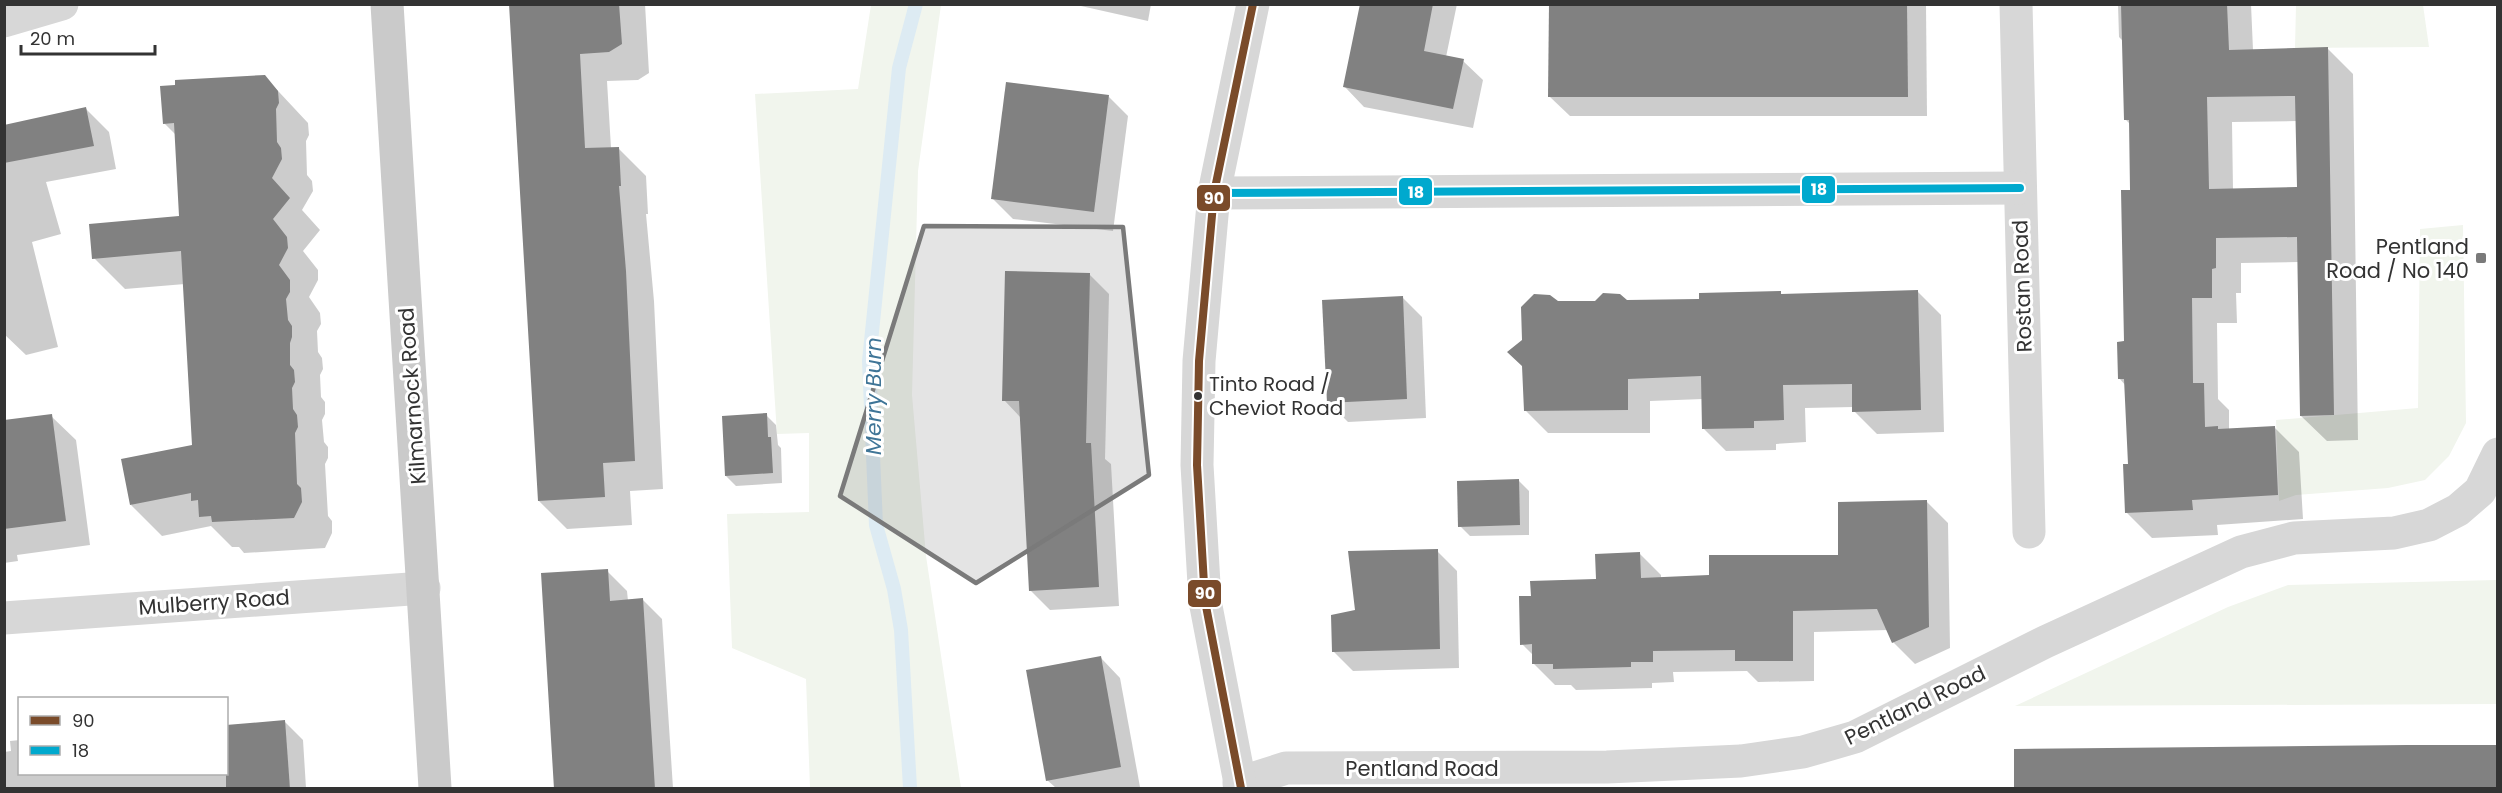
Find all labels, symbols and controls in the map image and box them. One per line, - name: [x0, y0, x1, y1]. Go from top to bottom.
- scale bar: [21, 18, 154, 56]
- text: 20 m: [30, 26, 75, 51]
- line badge: 18: [1801, 175, 1836, 204]
- line badge: 18: [1398, 177, 1433, 206]
- text: 18: [1811, 178, 1827, 201]
- text: 18: [1408, 181, 1424, 204]
- line badge: 90: [1196, 184, 1231, 212]
- text: 90: [1204, 187, 1224, 210]
- street label: Rostan Road: [2005, 219, 2039, 353]
- place label: Pentland Road / No 140: [2326, 232, 2469, 285]
- marker: Pentland Road / No 140: [2474, 251, 2488, 265]
- street label: Kilmarnock Road: [391, 307, 433, 485]
- water label: Merry Burn: [858, 337, 889, 455]
- place label: Tinto Road / Cheviot Road: [1209, 370, 1343, 422]
- marker: Tinto Road / Cheviot Road: [1192, 390, 1204, 402]
- line badge: 90: [1187, 579, 1222, 608]
- street label: Mulberry Road: [137, 582, 291, 622]
- text: 90: [1195, 582, 1215, 605]
- street label: Pentland Road: [1840, 658, 1990, 752]
- legend: [18, 697, 228, 775]
- text: 90: [72, 708, 95, 733]
- text: 18: [72, 738, 89, 763]
- street label: Pentland Road: [1345, 754, 1499, 783]

